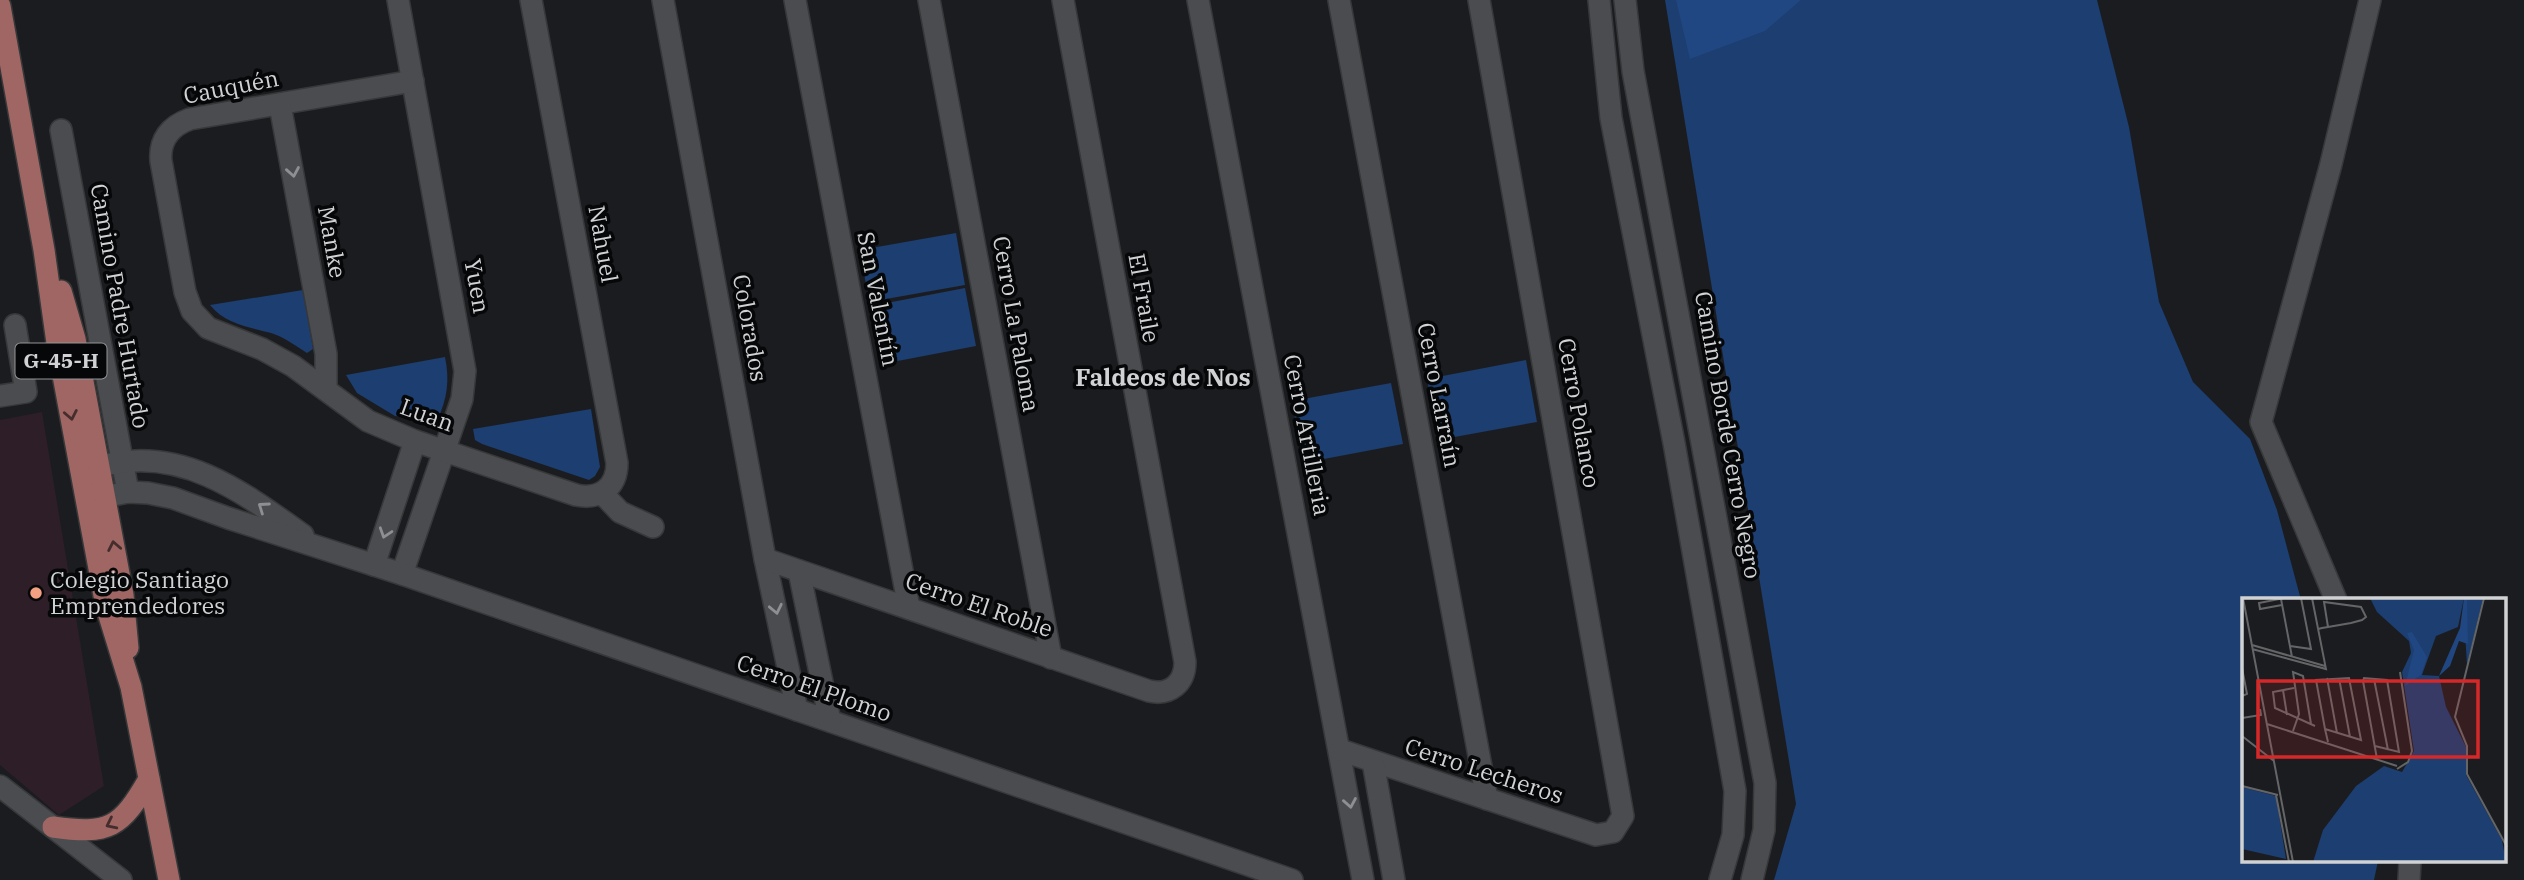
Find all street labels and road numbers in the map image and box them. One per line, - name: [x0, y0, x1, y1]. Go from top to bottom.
- street label: Cauquén: [181, 62, 281, 110]
- street label: Camino Padre Hurtado: [85, 181, 157, 431]
- street label: Manke: [312, 203, 354, 280]
- street label: Nahuel: [582, 203, 626, 285]
- street label: San Valentín: [851, 229, 907, 369]
- street label: Cerro La Paloma: [987, 233, 1047, 414]
- street label: El Fraile: [1122, 251, 1168, 345]
- street label: Yuen: [458, 256, 498, 315]
- street label: Colorados: [727, 272, 775, 384]
- street label: Camino Borde Cerro Negro: [1689, 289, 1769, 581]
- street label: Cerro Larraín: [1411, 320, 1469, 470]
- street label: Cerro Polanco: [1552, 336, 1608, 490]
- road number: G-45-H: [15, 344, 106, 378]
- street label: Cerro Artilleria: [1278, 352, 1338, 518]
- street label: Luan: [396, 391, 458, 438]
- street label: Cerro El Roble: [902, 565, 1057, 643]
- street label: Cerro El Plomo: [733, 647, 896, 728]
- street label: Cerro Lecheros: [1401, 730, 1567, 810]

